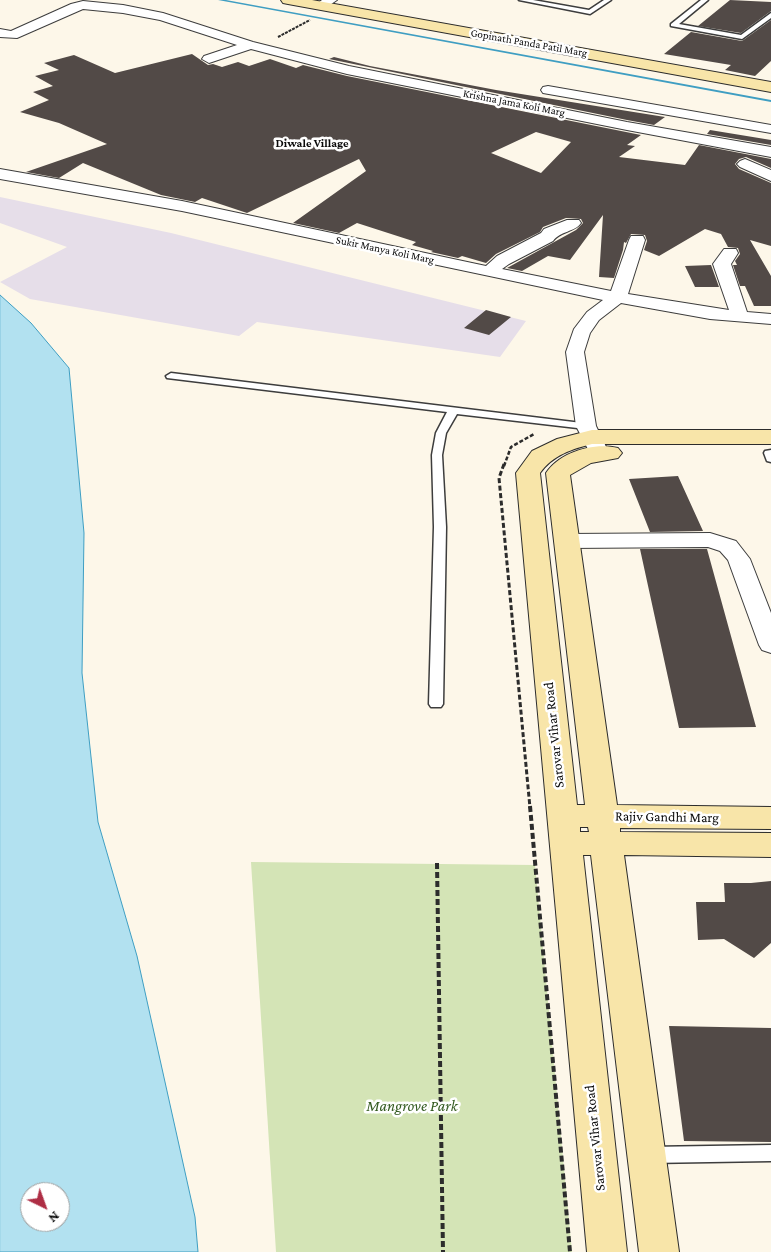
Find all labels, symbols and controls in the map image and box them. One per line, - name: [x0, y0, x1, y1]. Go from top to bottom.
- street label: Gopinath Panda Patil Marg: [470, 26, 588, 60]
- street label: Krishna Jama Koli Marg: [462, 87, 566, 119]
- district label: Diwale Village: [275, 136, 349, 150]
- street label: Sukir Manya Koli Marg: [335, 233, 435, 267]
- street label: Sarovar Vihar Road: [540, 681, 568, 789]
- street label: Rajiv Gandhi Marg: [615, 808, 719, 826]
- street label: Sarovar Vihar Road: [581, 1084, 609, 1192]
- park label: Mangrove Park: [366, 1096, 458, 1116]
- north arrow: [20, 1182, 70, 1232]
- text: N: [45, 1208, 63, 1227]

